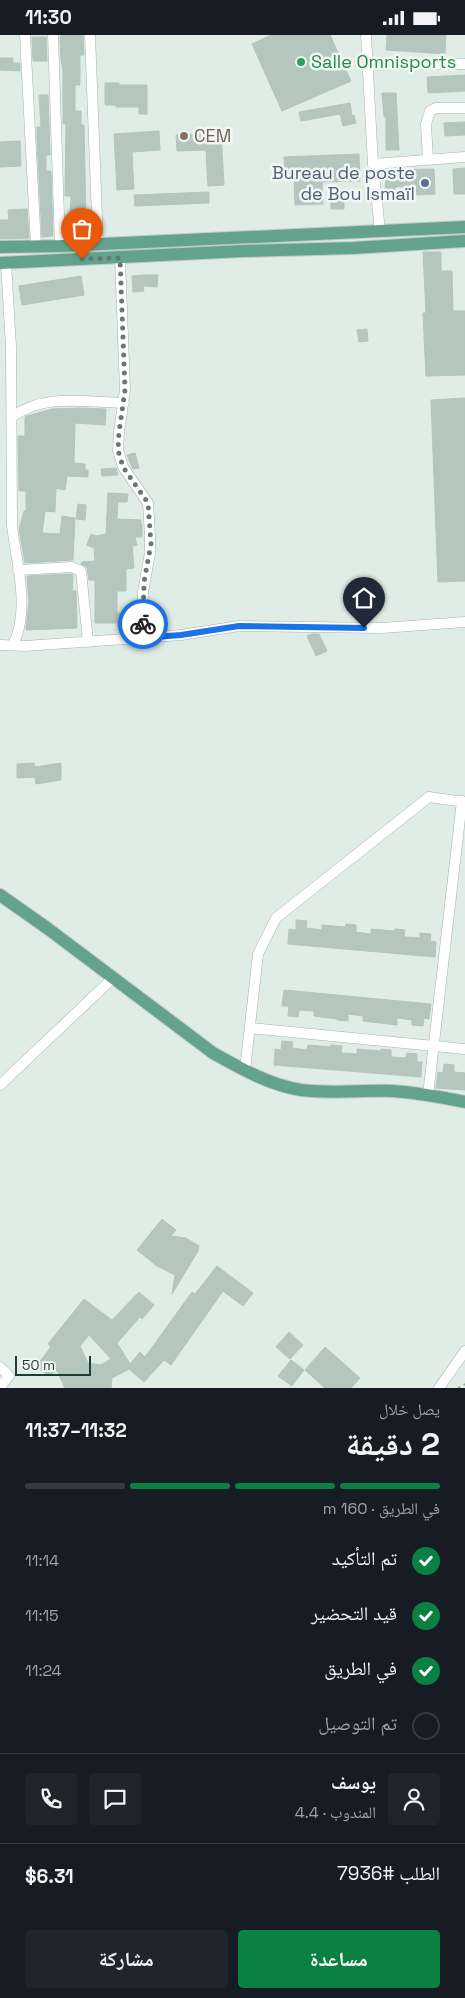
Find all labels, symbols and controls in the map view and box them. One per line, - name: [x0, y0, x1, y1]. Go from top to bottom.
- text: 11:30: [25, 5, 72, 30]
- place label: Salle Omnisports: [311, 50, 456, 73]
- marker: Salle Omnisports: [295, 56, 307, 68]
- place label: CEM: [194, 124, 231, 147]
- marker: CEM: [178, 130, 190, 142]
- place label: Bureau de poste de Bou Ismaïl: [272, 161, 415, 205]
- marker: Bureau de poste de Bou Ismaïl: [419, 177, 431, 189]
- pin: [61, 208, 103, 259]
- icon: bag: [68, 215, 96, 243]
- pin: [343, 577, 385, 628]
- icon: home: [350, 584, 378, 612]
- courier: [118, 599, 168, 649]
- icon: bike: [129, 610, 157, 638]
- scale bar: [15, 1353, 91, 1376]
- text: 50 m: [22, 1356, 55, 1374]
- text: يصل خلال: [379, 1399, 440, 1420]
- text: 11:32–11:37: [25, 1418, 127, 1443]
- text: 2 دقيقة: [346, 1424, 440, 1464]
- text: في الطريق · 160 m: [323, 1498, 440, 1519]
- text: تم التأكيد: [332, 1546, 397, 1571]
- icon: check: [412, 1547, 440, 1575]
- text: 11:14: [25, 1550, 59, 1571]
- text: قيد التحضير: [311, 1601, 397, 1626]
- icon: check: [412, 1602, 440, 1630]
- text: 11:15: [25, 1605, 59, 1626]
- text: في الطريق: [324, 1656, 397, 1681]
- icon: check: [412, 1657, 440, 1685]
- text: 11:24: [25, 1660, 62, 1681]
- text: تم التوصيل: [318, 1711, 397, 1736]
- text: يوسف: [331, 1770, 376, 1795]
- button: phone: [25, 1773, 77, 1825]
- button: chat: [89, 1773, 141, 1825]
- button: person: [388, 1773, 440, 1825]
- text: المندوب · 4.4: [295, 1802, 376, 1823]
- text: الطلب #7936: [337, 1861, 440, 1886]
- text: $6.31: [25, 1864, 74, 1889]
- button: مشاركة: [25, 1930, 228, 1988]
- button: مساعدة: [238, 1930, 440, 1988]

